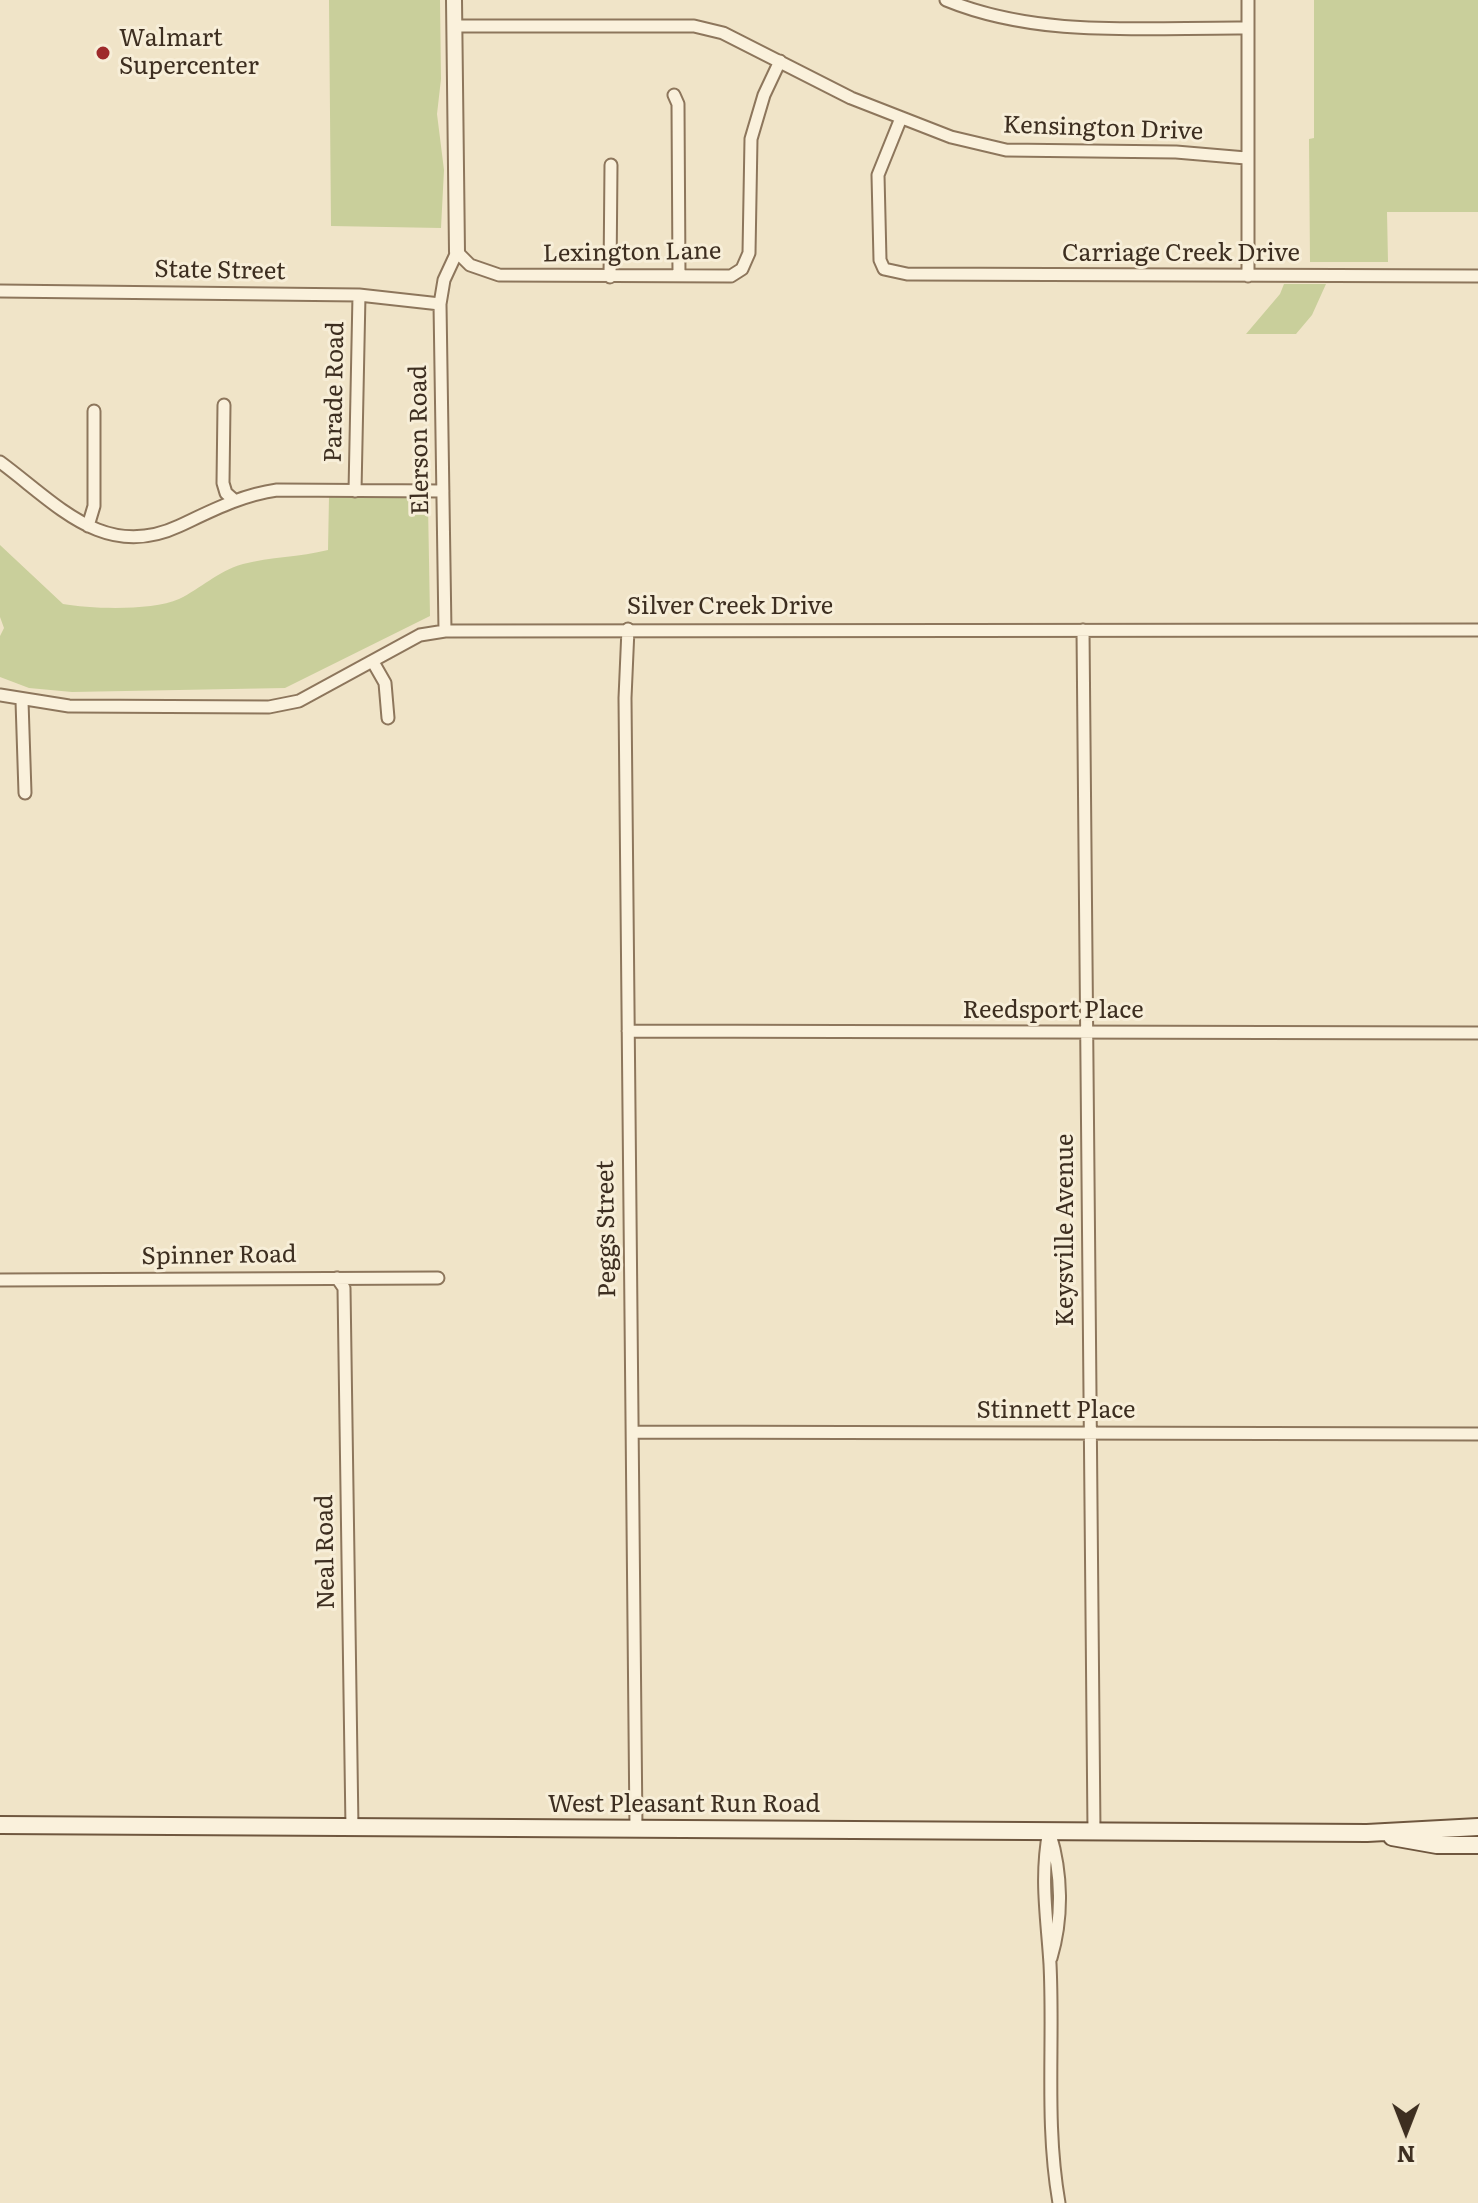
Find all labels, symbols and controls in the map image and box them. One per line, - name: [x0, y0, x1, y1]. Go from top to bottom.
- place label: Walmart Supercenter: [119, 25, 259, 81]
- marker: Walmart Supercenter: [94, 44, 112, 62]
- street label: Kensington Drive: [1002, 111, 1204, 147]
- street label: Lexington Lane: [542, 237, 722, 269]
- street label: Carriage Creek Drive: [1062, 240, 1300, 268]
- street label: State Street: [154, 255, 286, 287]
- street label: Parade Road: [319, 321, 351, 463]
- street label: Elerson Road: [404, 365, 436, 515]
- street label: Silver Creek Drive: [627, 593, 833, 621]
- street label: Reedsport Place: [962, 997, 1144, 1025]
- street label: Keysville Avenue: [1052, 1133, 1080, 1327]
- street label: Peggs Street: [591, 1160, 623, 1298]
- street label: Spinner Road: [141, 1240, 297, 1272]
- street label: Stinnett Place: [976, 1397, 1136, 1425]
- street label: Neal Road: [311, 1494, 341, 1610]
- street label: West Pleasant Run Road: [548, 1791, 820, 1819]
- north arrow: [1366, 2091, 1446, 2171]
- text: N: [1397, 2139, 1415, 2172]

